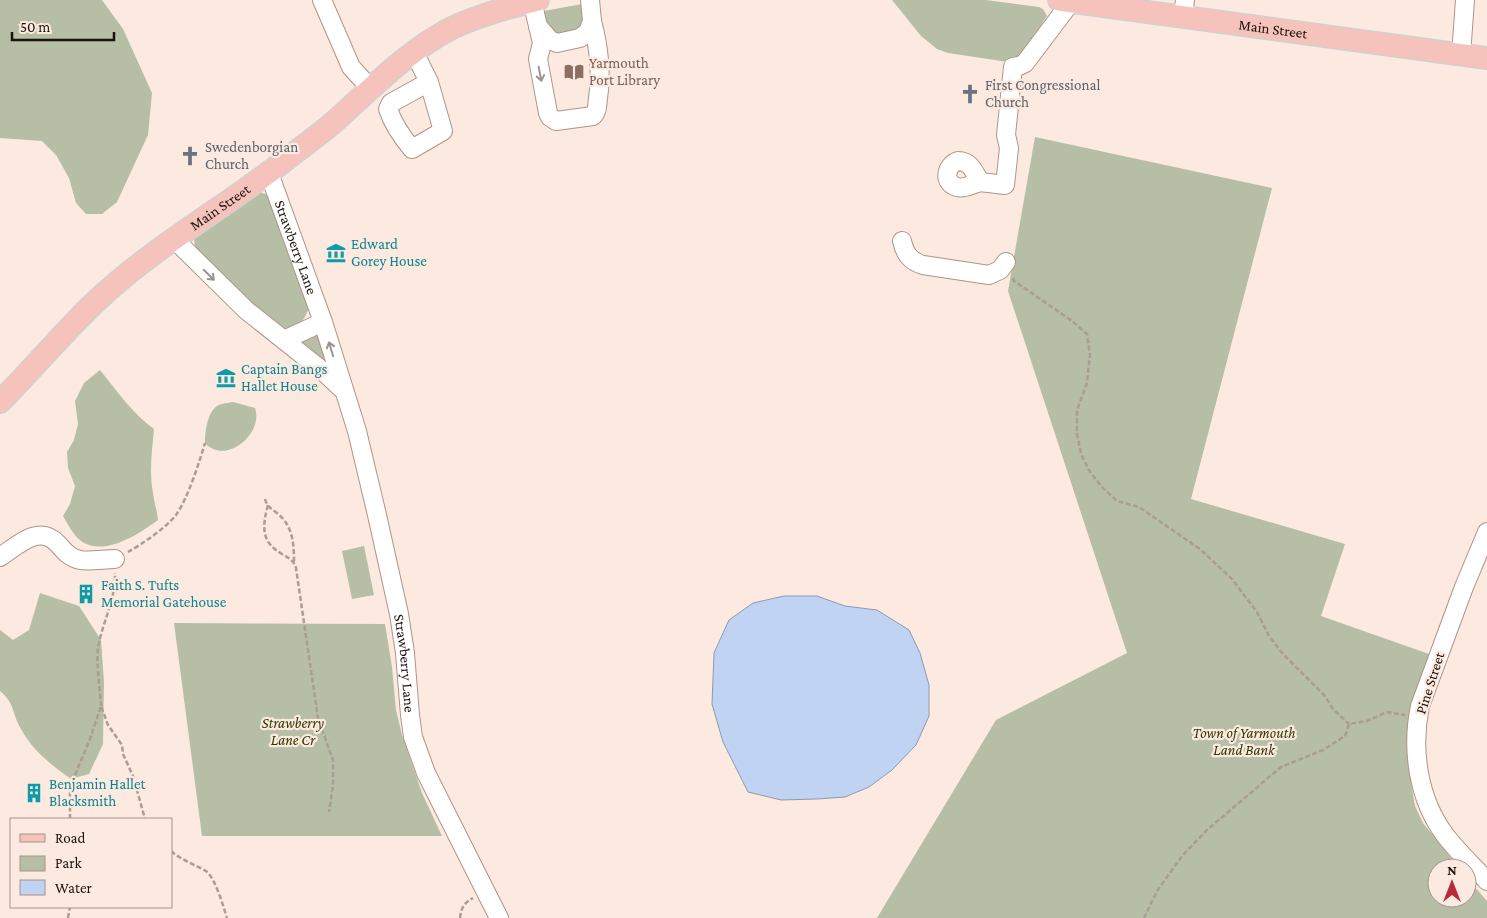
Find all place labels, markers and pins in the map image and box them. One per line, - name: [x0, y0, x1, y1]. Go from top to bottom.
- place label: Yarmouth Port Library: [589, 55, 660, 89]
- library icon: Yarmouth Port Library: [563, 61, 585, 83]
- place label: First Congressional Church: [985, 77, 1100, 110]
- church icon: First Congressional Church: [959, 83, 981, 105]
- place label: Swedenborgian Church: [205, 139, 298, 172]
- church icon: Swedenborgian Church: [179, 145, 201, 167]
- place label: Edward Gorey House: [351, 236, 427, 270]
- museum icon: Edward Gorey House: [325, 242, 347, 264]
- place label: Captain Bangs Hallet House: [241, 361, 328, 394]
- museum icon: Captain Bangs Hallet House: [215, 367, 237, 389]
- place label: Faith S. Tufts Memorial Gatehouse: [101, 577, 227, 610]
- building icon: Faith S. Tufts Memorial Gatehouse: [75, 583, 97, 605]
- place label: Benjamin Hallet Blacksmith: [49, 776, 147, 809]
- building icon: Benjamin Hallet Blacksmith: [23, 782, 45, 804]

